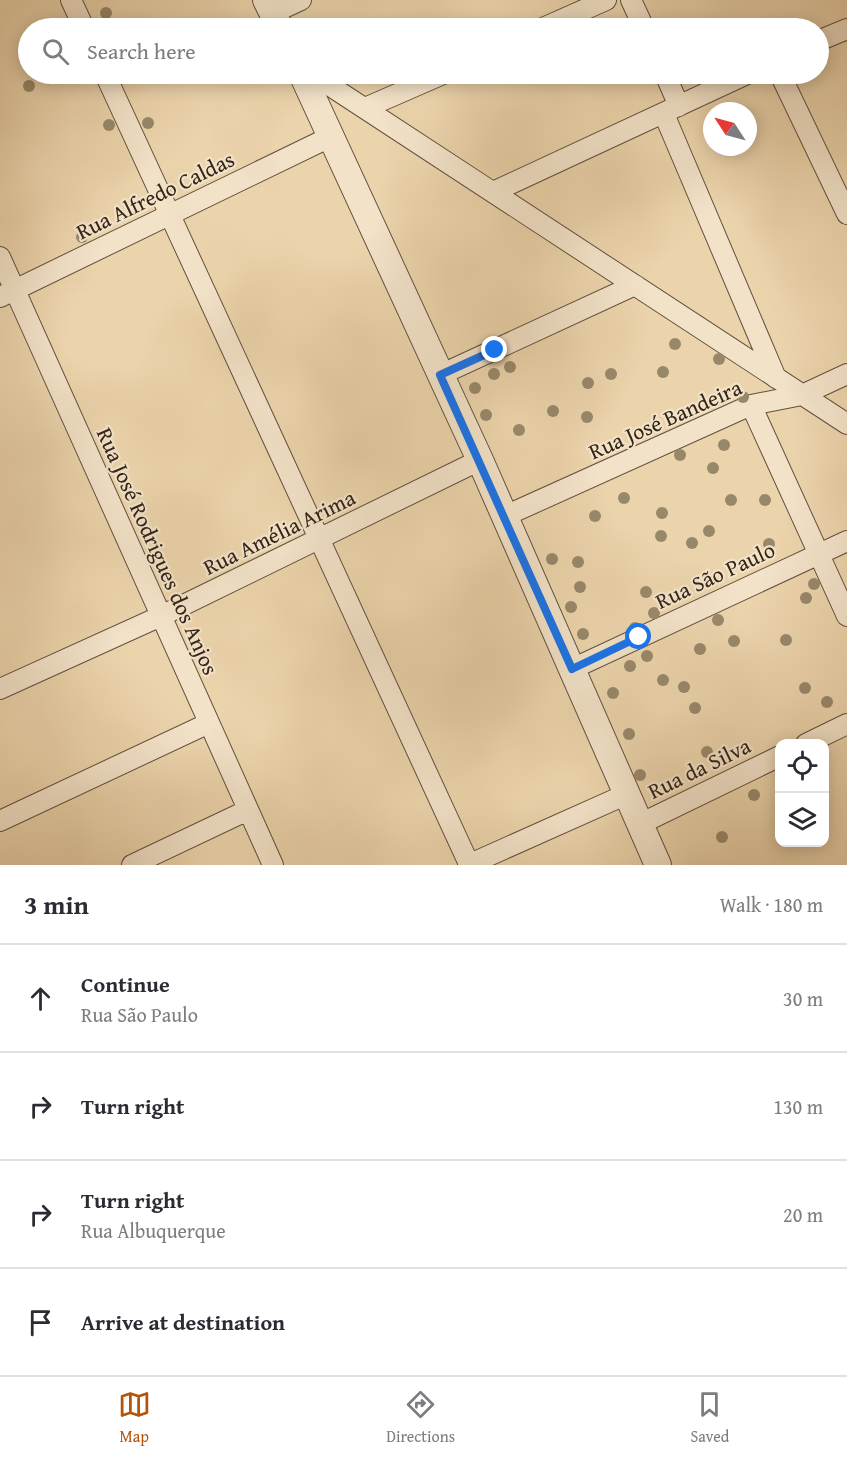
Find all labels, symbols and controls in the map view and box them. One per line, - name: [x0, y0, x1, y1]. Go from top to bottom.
- search box: [18, 18, 829, 84]
- icon: search: [39, 35, 72, 68]
- text: Search here: [87, 35, 196, 67]
- north arrow: [703, 102, 757, 156]
- street label: Rua Alfredo Caldas: [70, 143, 240, 247]
- route end: [481, 336, 507, 362]
- street label: Rua José Bandeira: [583, 371, 747, 467]
- street label: Rua José Rodrigues dos Anjos: [89, 422, 227, 680]
- street label: Rua Amélia Arima: [197, 481, 361, 583]
- street label: Rua São Paulo: [650, 533, 780, 617]
- route start: [625, 623, 651, 649]
- street label: Rua da Silva: [642, 729, 756, 807]
- map controls: [775, 739, 829, 847]
- button: locate: [775, 739, 829, 793]
- button: layers: [775, 793, 829, 847]
- text: 3 min: [24, 885, 89, 924]
- text: Walk · 180 m: [720, 890, 823, 919]
- text: Continue: [81, 968, 170, 1000]
- icon: ahead: [24, 982, 57, 1015]
- text: 30 m: [783, 984, 823, 1013]
- text: Rua São Paulo: [81, 1000, 198, 1029]
- icon: right: [24, 1090, 57, 1123]
- text: Turn right: [81, 1090, 184, 1122]
- text: 130 m: [773, 1092, 823, 1121]
- text: Turn right: [81, 1184, 184, 1216]
- icon: right: [24, 1198, 57, 1231]
- text: 20 m: [783, 1200, 823, 1229]
- text: Rua Albuquerque: [81, 1216, 226, 1245]
- icon: arrive: [24, 1306, 57, 1339]
- text: Arrive at destination: [81, 1306, 285, 1338]
- tab: Map: [118, 1388, 151, 1448]
- tab: Directions: [386, 1388, 455, 1448]
- tab: Saved: [690, 1388, 729, 1448]

